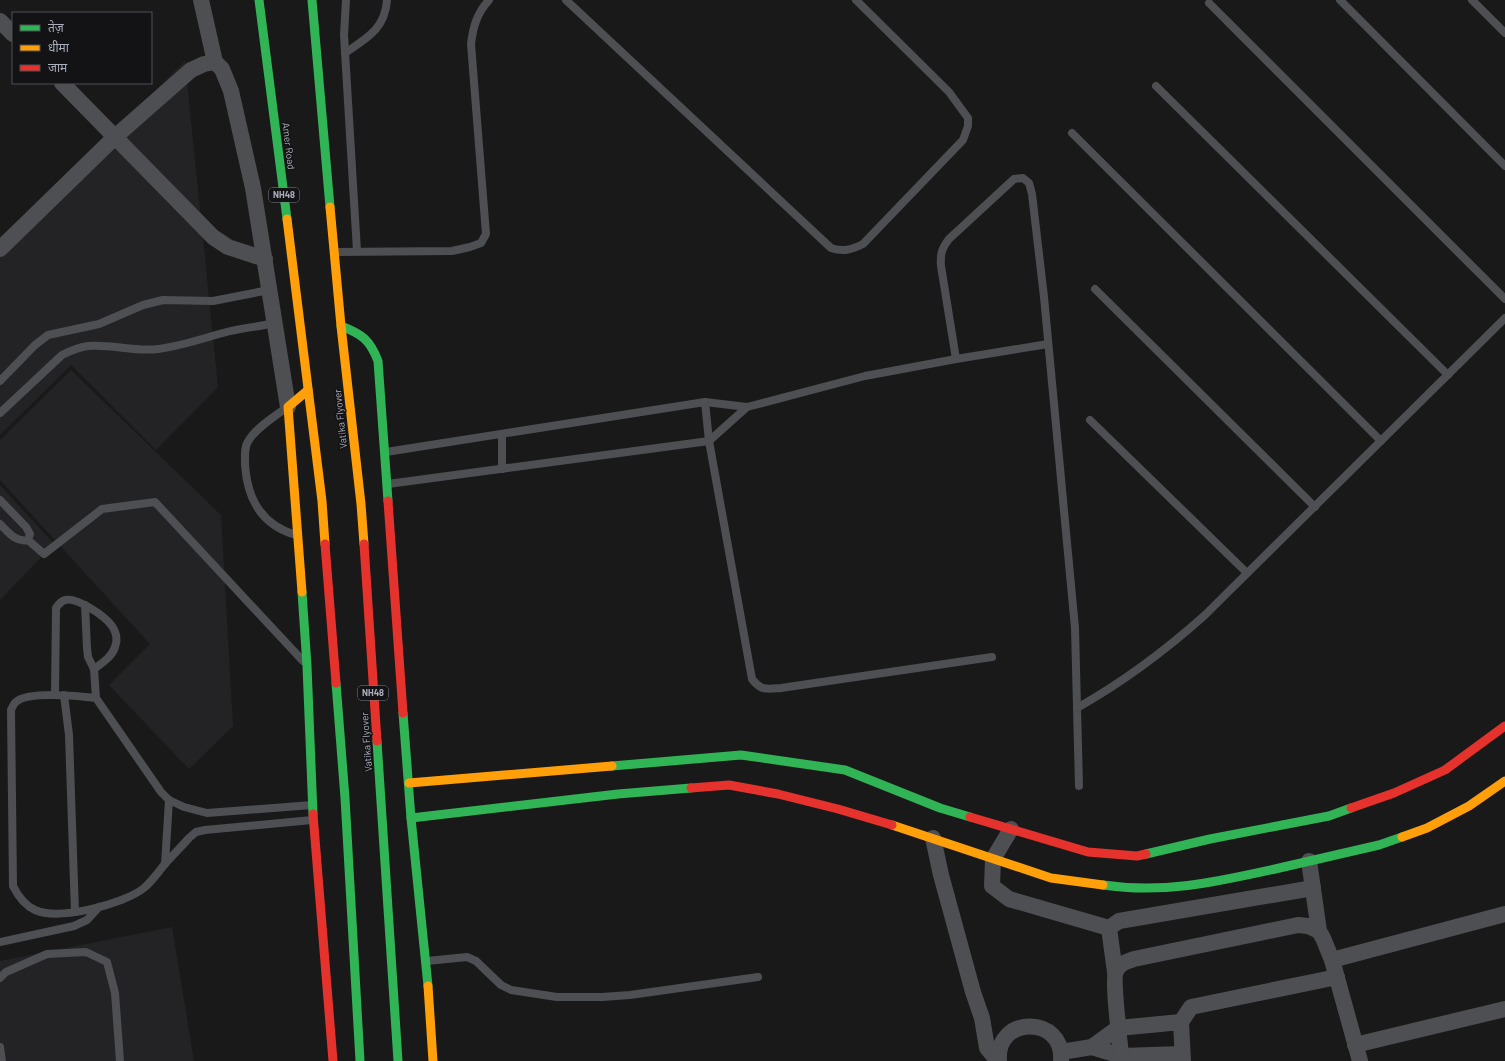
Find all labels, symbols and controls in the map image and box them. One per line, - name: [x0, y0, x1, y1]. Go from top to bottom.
- legend: [12, 12, 152, 84]
- text: तेज़: [48, 20, 65, 34]
- text: धीमा: [48, 40, 70, 54]
- text: जाम: [48, 60, 68, 74]
- street label: Amer Road: [280, 122, 298, 170]
- road number: NH48: [269, 188, 299, 202]
- street label: Vatika Flyover: [331, 388, 349, 449]
- road number: NH48: [358, 686, 388, 700]
- street label: Vatika Flyover: [358, 711, 374, 772]

